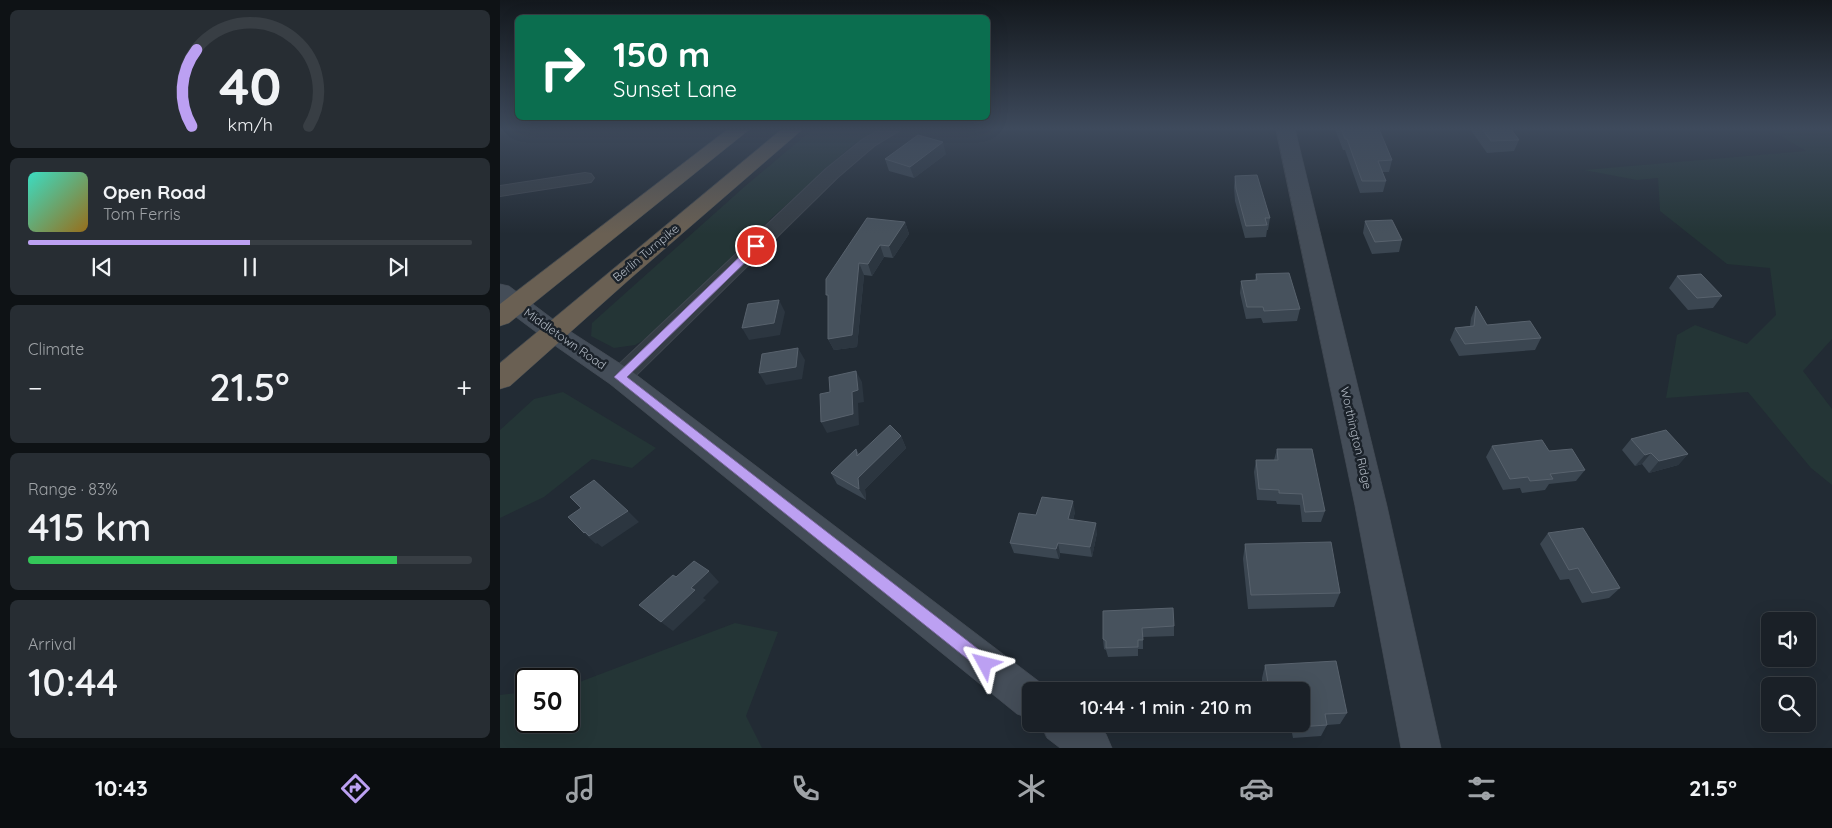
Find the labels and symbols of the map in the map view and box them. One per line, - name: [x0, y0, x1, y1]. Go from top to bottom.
- street label: Berlin Turnpike: [610, 220, 682, 285]
- pin: [735, 225, 777, 267]
- street label: Middletown Road: [521, 305, 609, 372]
- street label: Worthington Ridge: [1337, 385, 1376, 491]
- position arrow: [958, 637, 1010, 689]
- speed limit sign: 50: [515, 668, 580, 733]

